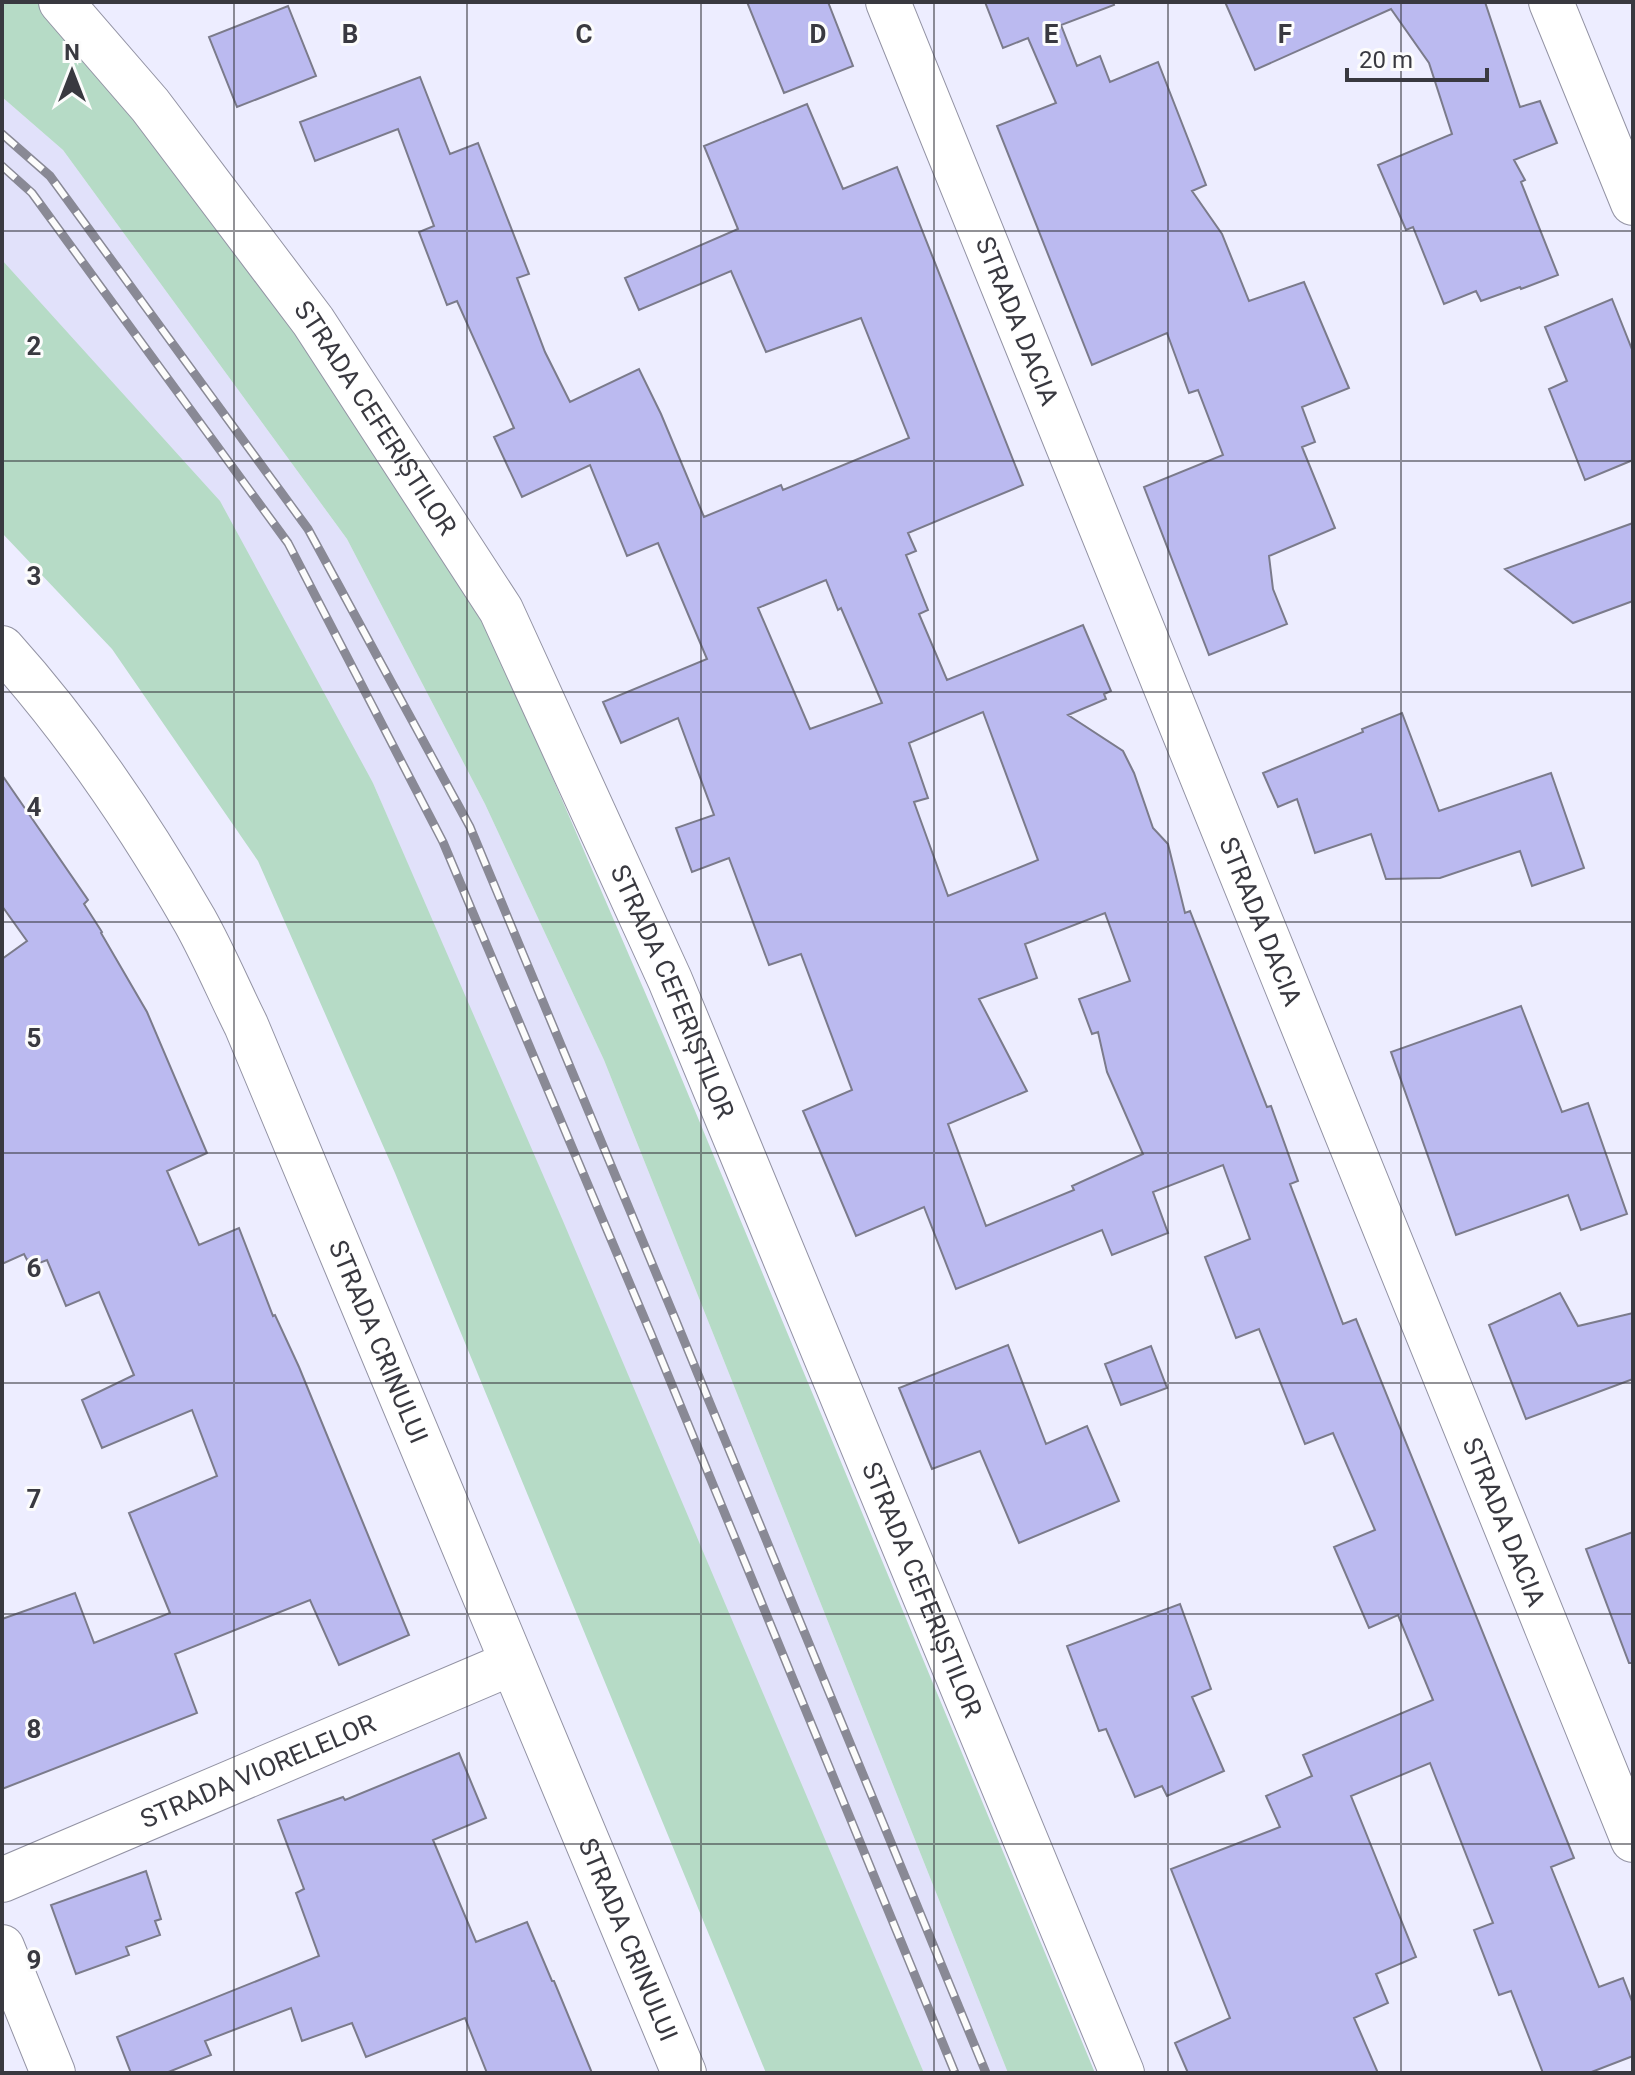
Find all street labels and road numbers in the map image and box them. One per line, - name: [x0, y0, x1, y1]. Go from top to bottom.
- street label: STRADA DACIA: [970, 232, 1065, 409]
- street label: STRADA CEFERIȘTILOR: [288, 295, 463, 540]
- street label: STRADA DACIA: [1213, 833, 1308, 1010]
- street label: STRADA CEFERIȘTILOR: [604, 860, 741, 1123]
- street label: STRADA CRINULUI: [323, 1236, 434, 1448]
- street label: STRADA DACIA: [1457, 1433, 1552, 1611]
- street label: STRADA CEFERIȘTILOR: [856, 1458, 988, 1722]
- street label: STRADA VIORELELOR: [136, 1708, 380, 1834]
- street label: STRADA CRINULUI: [573, 1834, 684, 2045]

